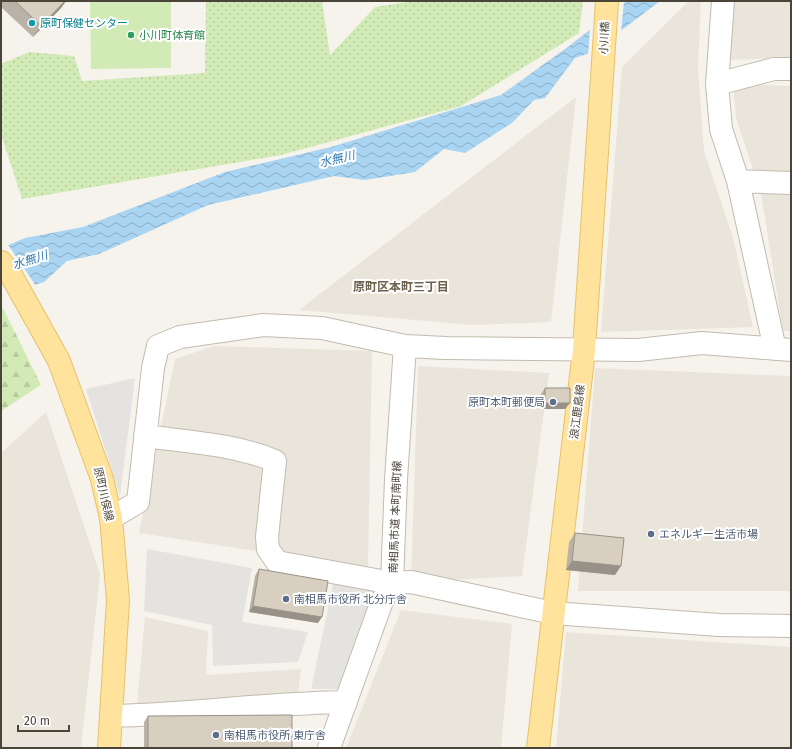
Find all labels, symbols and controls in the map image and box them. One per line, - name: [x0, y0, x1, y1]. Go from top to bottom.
- place label: 原町保健センター: [40, 17, 128, 30]
- marker: 原町保健センター: [27, 18, 37, 28]
- street label: 小川橋: [597, 21, 612, 55]
- place label: 小川町体育館: [139, 29, 205, 42]
- marker: 小川町体育館: [126, 30, 136, 40]
- water label: 水無川: [318, 148, 358, 170]
- water label: 水無川: [11, 247, 51, 272]
- district label: 原町区本町三丁目: [353, 280, 449, 294]
- street label: 浪江鹿島線: [568, 384, 587, 440]
- place label: 原町本町郵便局: [468, 396, 545, 409]
- marker: 原町本町郵便局: [548, 397, 558, 407]
- street label: 南相馬市道 本町南町線: [387, 460, 404, 574]
- street label: 原町川俣線: [91, 466, 116, 522]
- place label: エネルギー生活市場: [659, 528, 758, 541]
- marker: エネルギー生活市場: [646, 529, 656, 539]
- place label: 南相馬市役所 北分庁舎: [294, 593, 407, 606]
- marker: 南相馬市役所 北分庁舎: [281, 594, 291, 604]
- scale bar: [18, 707, 69, 733]
- text: 20 m: [24, 714, 50, 728]
- place label: 南相馬市役所 東庁舎: [224, 729, 326, 742]
- marker: 南相馬市役所 東庁舎: [211, 730, 221, 740]

